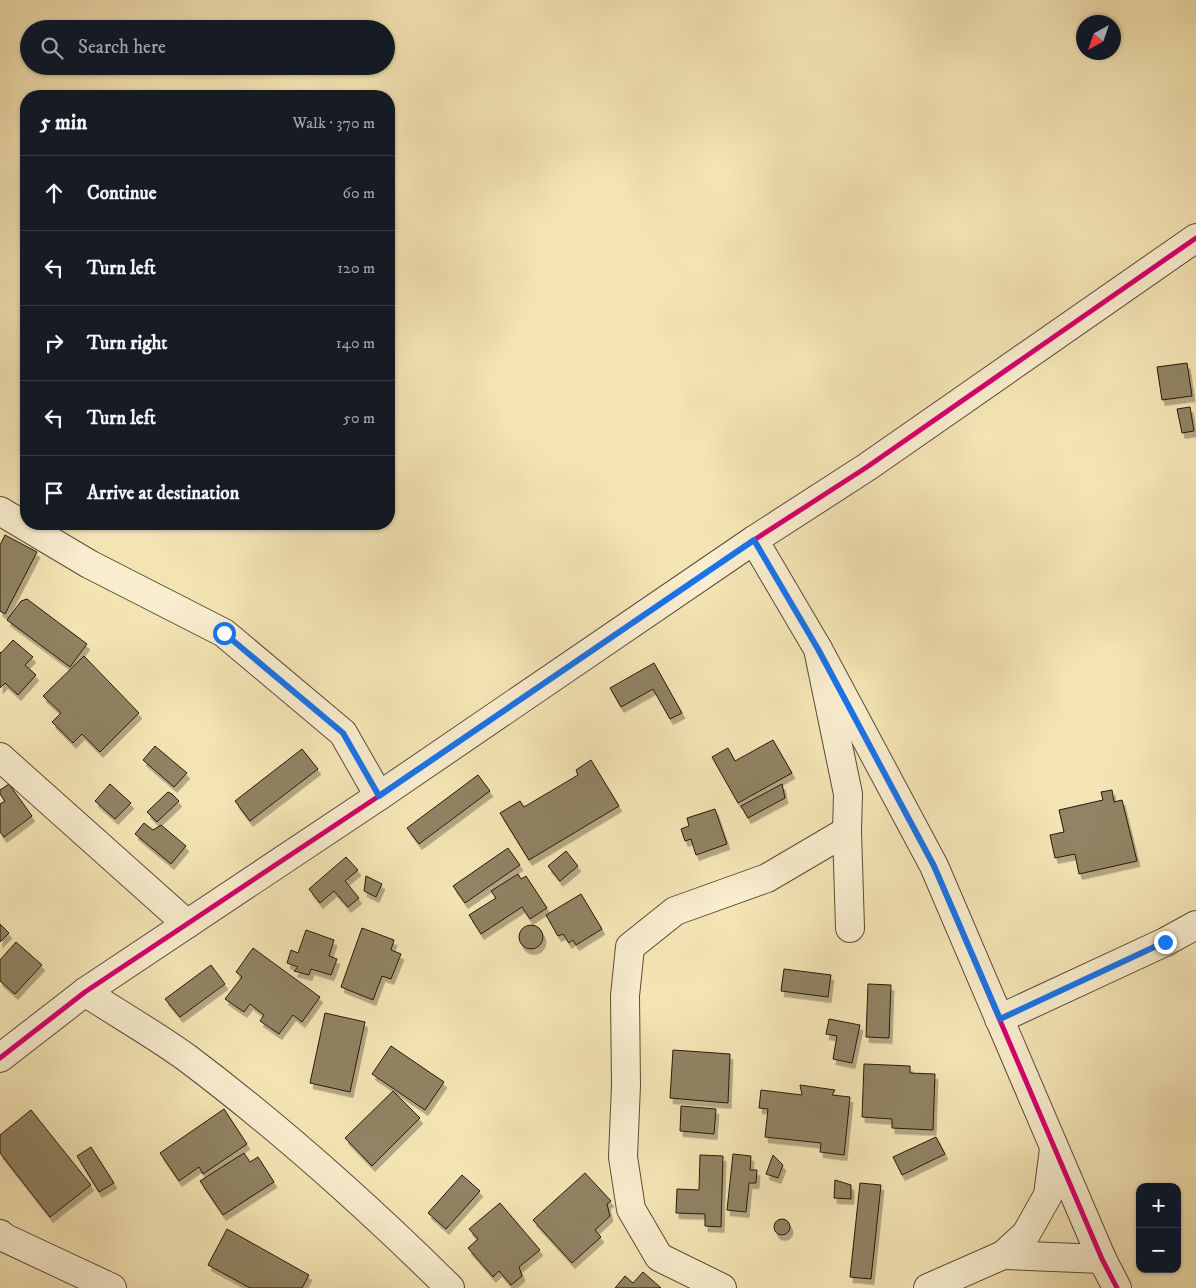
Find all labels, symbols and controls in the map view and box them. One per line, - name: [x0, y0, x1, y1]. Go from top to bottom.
- north arrow: [1076, 15, 1121, 60]
- search box: [20, 20, 395, 75]
- icon: search: [38, 34, 66, 62]
- text: Search here: [78, 36, 166, 59]
- text: 5 min: [40, 110, 87, 136]
- text: Walk · 370 m: [293, 113, 375, 133]
- icon: ahead: [40, 179, 68, 207]
- text: Continue: [87, 182, 157, 205]
- text: 60 m: [343, 183, 375, 203]
- icon: left: [40, 254, 68, 282]
- text: Turn left: [87, 257, 156, 280]
- text: 120 m: [337, 258, 375, 278]
- icon: right: [40, 329, 68, 357]
- text: Turn right: [87, 332, 167, 355]
- text: 140 m: [336, 333, 375, 353]
- icon: left: [40, 404, 68, 432]
- text: Turn left: [87, 407, 156, 430]
- text: 50 m: [343, 408, 375, 428]
- icon: arrive: [40, 479, 68, 507]
- text: Arrive at destination: [87, 482, 239, 505]
- route start: [213, 622, 236, 645]
- route end: [1154, 931, 1177, 954]
- map controls: [1136, 1183, 1181, 1273]
- button: +: [1136, 1183, 1181, 1228]
- button: −: [1136, 1228, 1181, 1273]

